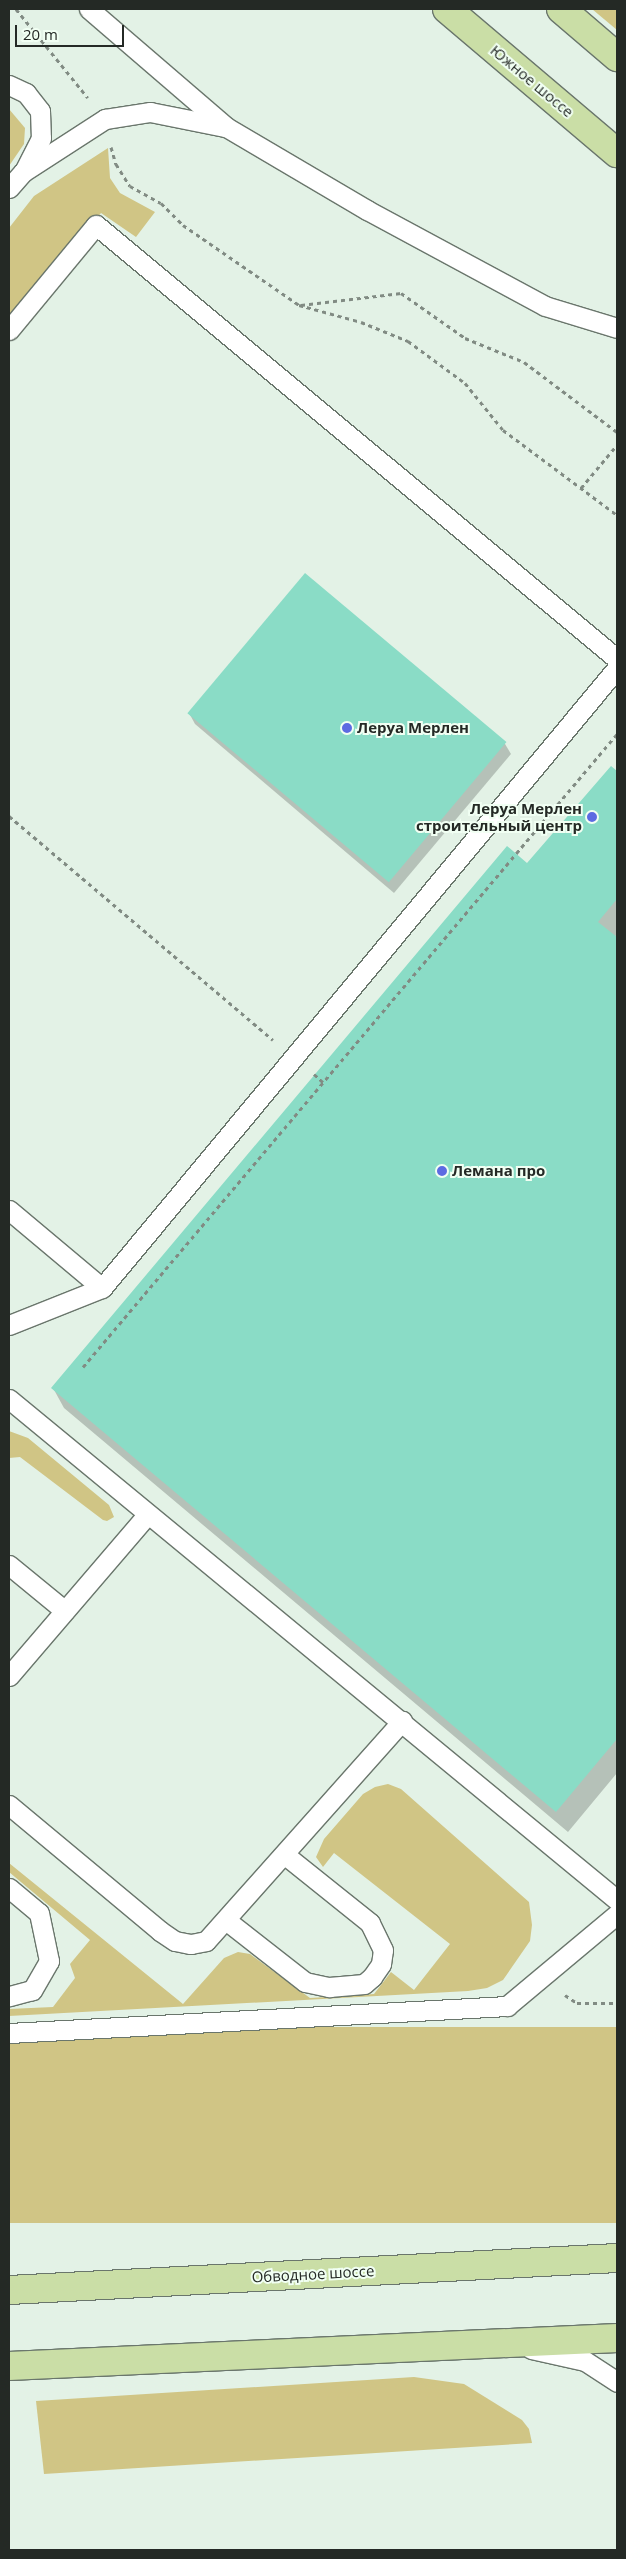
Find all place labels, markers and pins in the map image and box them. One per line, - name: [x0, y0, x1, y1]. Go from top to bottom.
- place label: Леруа Мерлен: [357, 719, 469, 737]
- marker: Леруа Мерлен: [341, 722, 353, 734]
- place label: Леруа Мерлен строительный центр: [416, 799, 582, 834]
- marker: Леруа Мерлен строительный центр: [586, 811, 598, 823]
- place label: Лемана про: [452, 1162, 545, 1180]
- marker: Лемана про: [436, 1165, 448, 1177]

